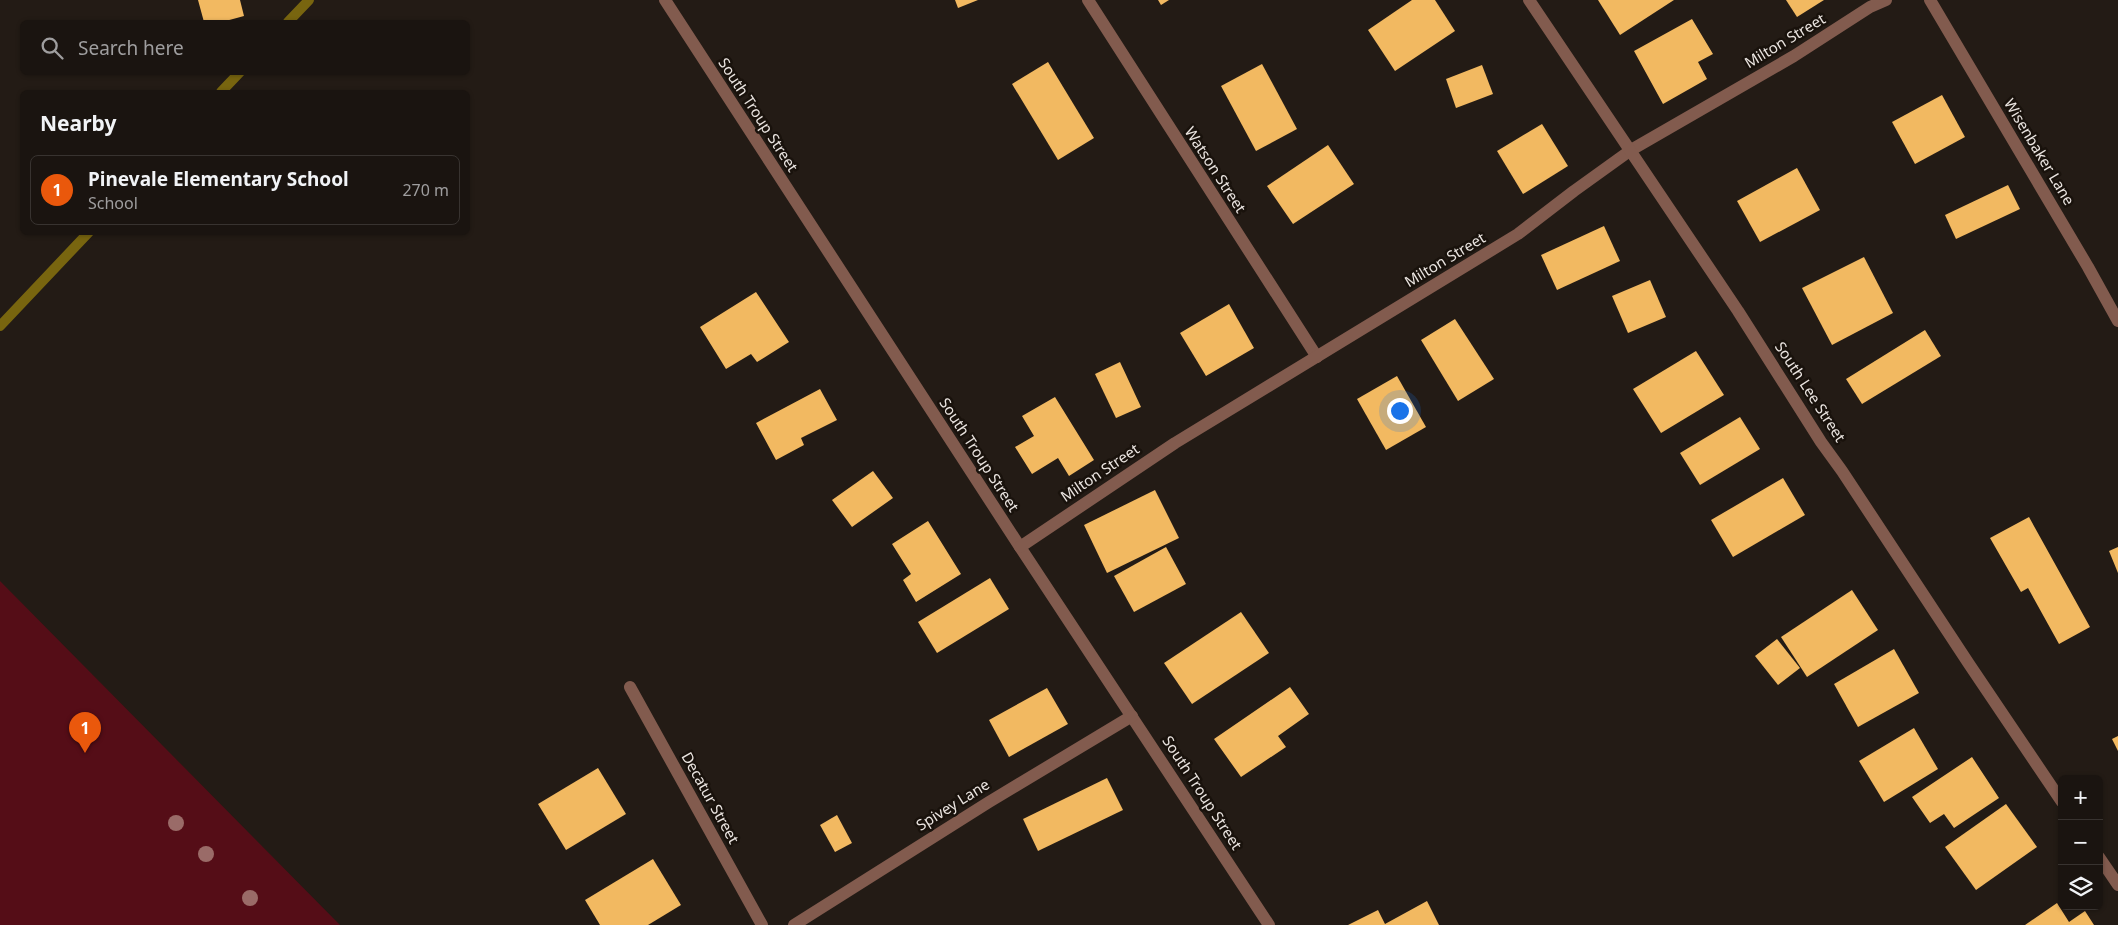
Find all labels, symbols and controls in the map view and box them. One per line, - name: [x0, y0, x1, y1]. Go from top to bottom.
- street label: Milton Street: [1740, 8, 1829, 72]
- search box: [20, 20, 470, 75]
- icon: search: [38, 34, 66, 62]
- text: Search here: [78, 35, 184, 61]
- street label: South Troup Street: [715, 54, 803, 176]
- street label: Wisenbaker Lane: [2000, 94, 2080, 208]
- text: Nearby: [40, 109, 116, 137]
- street label: Watson Street: [1181, 123, 1251, 217]
- text: Pinevale Elementary School: [88, 166, 349, 192]
- text: 1: [52, 179, 62, 201]
- text: 270 m: [402, 179, 449, 201]
- text: School: [88, 192, 138, 214]
- street label: Milton Street: [1400, 227, 1489, 291]
- street label: South Lee Street: [1771, 337, 1851, 446]
- street label: South Troup Street: [936, 394, 1024, 516]
- your location: [1387, 398, 1413, 424]
- street label: Milton Street: [1056, 438, 1143, 506]
- pin: 1: [69, 712, 101, 753]
- street label: South Troup Street: [1159, 732, 1247, 854]
- street label: Decatur Street: [677, 748, 745, 847]
- street label: Spivey Lane: [912, 774, 993, 835]
- map controls: [2058, 775, 2103, 910]
- button: +: [2058, 775, 2103, 820]
- button: −: [2058, 820, 2103, 865]
- button: layers: [2058, 865, 2103, 910]

